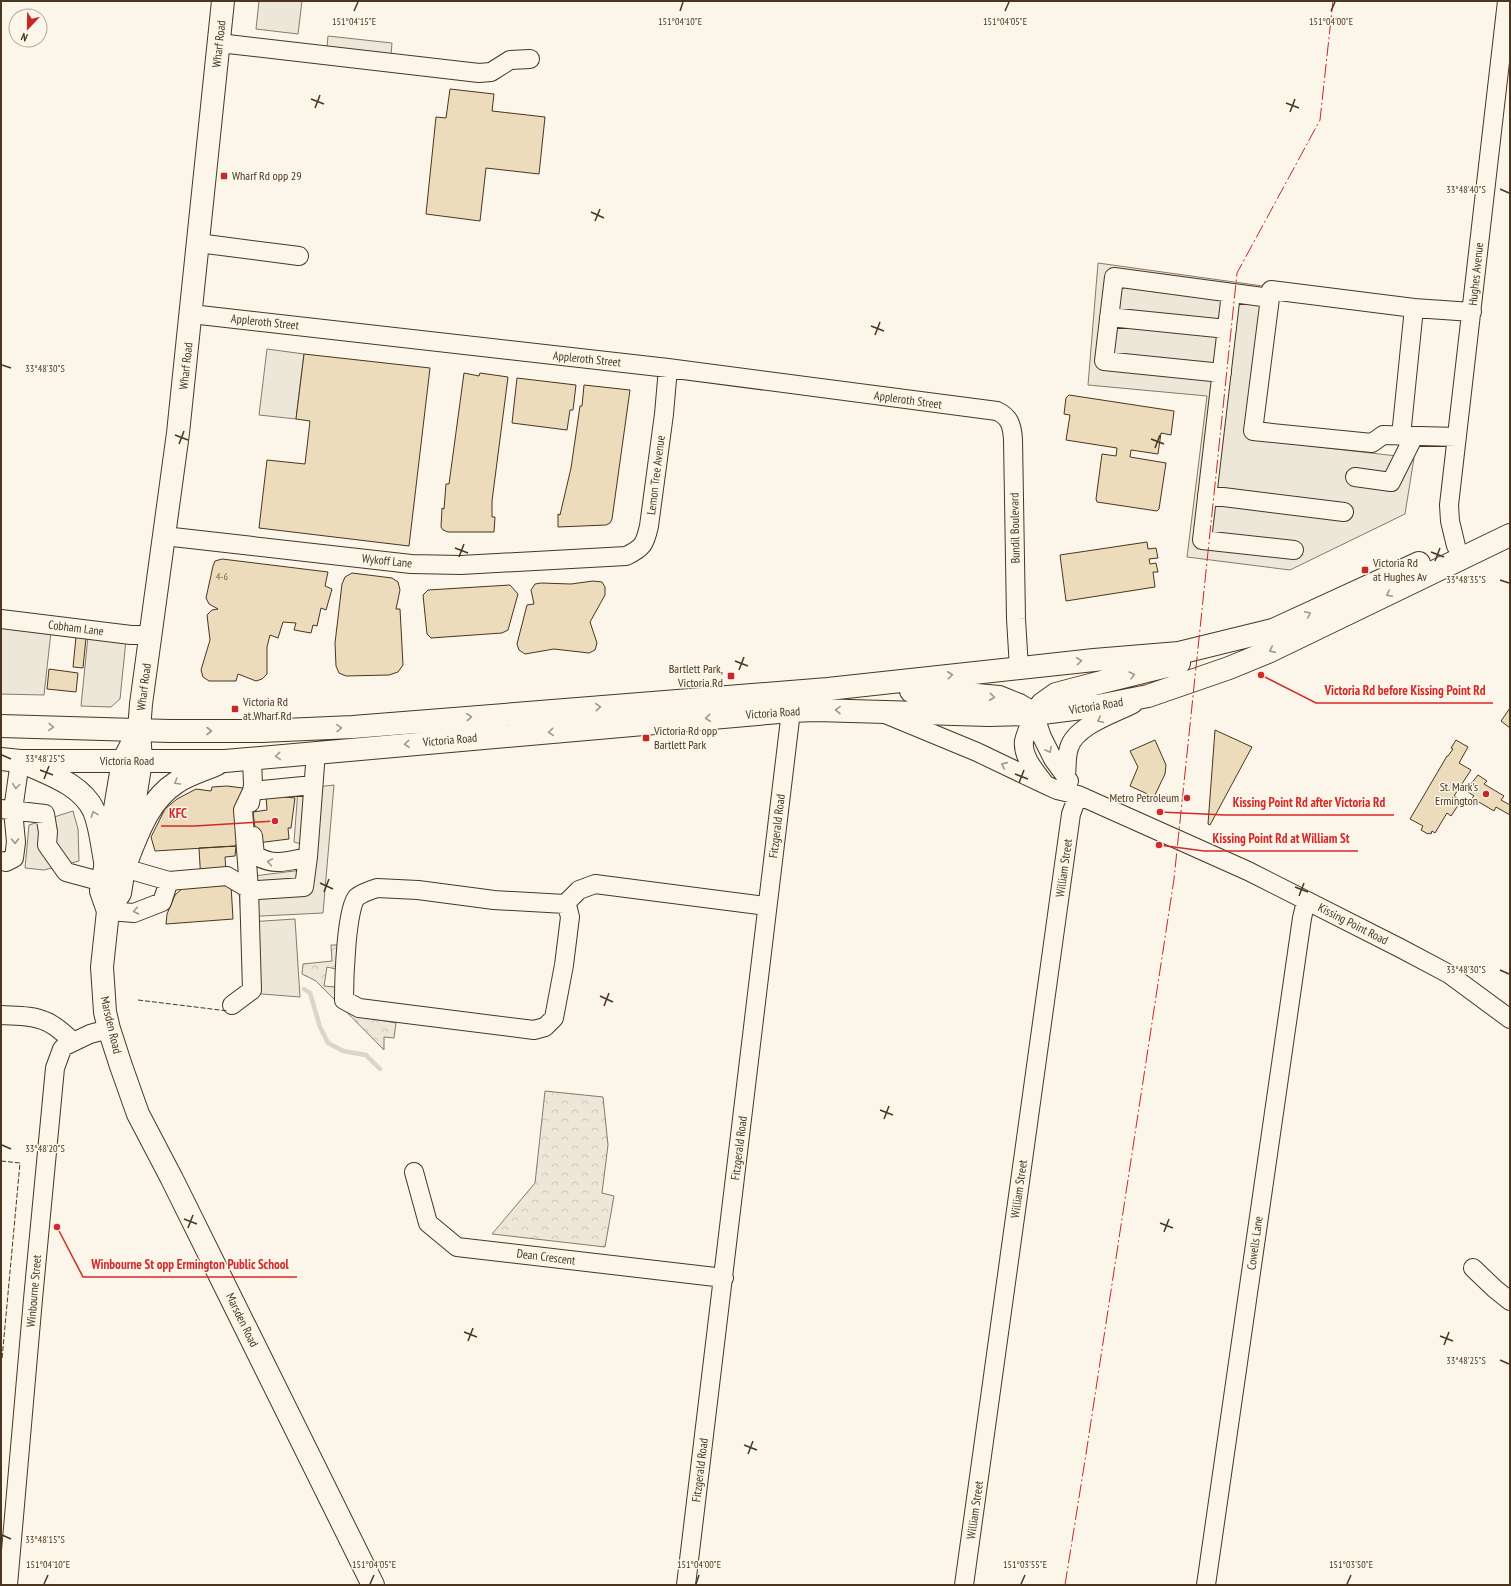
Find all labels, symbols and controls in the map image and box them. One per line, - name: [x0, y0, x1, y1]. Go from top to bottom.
- north arrow: [8, 8, 48, 48]
- text: 151°04'15"E: [332, 15, 376, 28]
- text: 151°04'10"E: [658, 15, 702, 28]
- text: 151°04'05"E: [983, 15, 1027, 28]
- text: 151°04'00"E: [1309, 15, 1353, 28]
- street label: Wharf Road: [209, 20, 228, 68]
- text: N: [19, 30, 30, 45]
- place label: Wharf Rd opp 29: [232, 168, 302, 183]
- marker: Wharf Rd opp 29: [219, 171, 229, 181]
- text: 33°48'40"S: [1446, 183, 1486, 196]
- street label: Hughes Avenue: [1465, 241, 1486, 306]
- street label: Appleroth Street: [230, 310, 300, 333]
- street label: Wharf Road: [176, 342, 195, 390]
- street label: Appleroth Street: [552, 347, 622, 370]
- text: 33°48'30"S: [25, 362, 65, 375]
- street label: Appleroth Street: [873, 387, 944, 412]
- street label: Lemon Tree Avenue: [643, 434, 668, 516]
- street label: Bundil Boulevard: [1006, 492, 1023, 564]
- street label: Wykoff Lane: [361, 550, 413, 571]
- place label: Victoria Rd at Hughes Av: [1372, 555, 1427, 584]
- marker: Victoria Rd at Hughes Av: [1360, 565, 1370, 575]
- house number: 4-6: [216, 570, 228, 583]
- text: 33°48'35"S: [1446, 573, 1486, 586]
- one-way arrow: [1386, 589, 1394, 597]
- one-way arrow: [1304, 611, 1311, 619]
- street label: Cobham Lane: [47, 617, 105, 638]
- one-way arrow: [1269, 645, 1276, 653]
- one-way arrow: [1076, 657, 1082, 666]
- place label: Bartlett Park, Victoria Rd: [669, 661, 723, 690]
- street label: Wharf Road: [133, 662, 154, 711]
- marker: Bartlett Park, Victoria Rd: [726, 671, 736, 681]
- one-way arrow: [947, 671, 953, 680]
- one-way arrow: [1129, 671, 1136, 680]
- callout: Victoria Rd before Kissing Point Rd: [1316, 678, 1493, 703]
- text: Victoria Rd before Kissing Point Rd: [1323, 682, 1486, 699]
- one-way arrow: [989, 692, 995, 701]
- place label: Victoria Rd at Wharf Rd: [242, 694, 291, 723]
- street label: Victoria Road: [1067, 694, 1124, 717]
- one-way arrow: [595, 702, 601, 711]
- street label: Victoria Road: [744, 703, 801, 722]
- marker: Victoria Rd at Wharf Rd: [230, 704, 240, 714]
- one-way arrow: [835, 706, 841, 714]
- one-way arrow: [466, 712, 472, 721]
- one-way arrow: [705, 713, 711, 722]
- one-way arrow: [1097, 715, 1105, 723]
- one-way arrow: [48, 723, 54, 732]
- one-way arrow: [336, 723, 342, 732]
- place label: Victoria Rd opp Bartlett Park: [653, 723, 717, 752]
- one-way arrow: [206, 727, 212, 735]
- one-way arrow: [548, 727, 554, 736]
- street label: Victoria Road: [421, 730, 478, 749]
- marker: Victoria Rd opp Bartlett Park: [641, 733, 651, 743]
- one-way arrow: [404, 739, 410, 748]
- one-way arrow: [1044, 746, 1051, 753]
- one-way arrow: [275, 751, 281, 760]
- text: 33°48'25"S: [25, 752, 65, 765]
- street label: Victoria Road: [99, 753, 154, 768]
- one-way arrow: [1000, 762, 1008, 770]
- one-way arrow: [174, 778, 181, 785]
- place label: St. Mark's Ermington: [1435, 779, 1478, 808]
- one-way arrow: [12, 782, 21, 789]
- marker: St. Mark's Ermington: [1481, 789, 1491, 799]
- place label: Metro Petroleum: [1110, 790, 1179, 805]
- callout: Kissing Point Rd after Victoria Rd: [1225, 790, 1394, 815]
- street label: Fitzgerald Road: [765, 793, 788, 859]
- marker: Metro Petroleum: [1182, 793, 1192, 803]
- text: Kissing Point Rd after Victoria Rd: [1233, 794, 1386, 811]
- callout: KFC: [161, 801, 195, 826]
- text: KFC: [169, 805, 187, 822]
- one-way arrow: [90, 811, 99, 818]
- callout: Kissing Point Rd at William St: [1204, 826, 1358, 851]
- text: Kissing Point Rd at William St: [1213, 830, 1350, 847]
- street label: William Street: [1052, 837, 1075, 898]
- one-way arrow: [11, 838, 19, 844]
- one-way arrow: [267, 858, 273, 867]
- street label: Kissing Point Road: [1316, 899, 1391, 948]
- one-way arrow: [132, 906, 139, 914]
- text: 33°48'30"S: [1446, 963, 1486, 976]
- street label: Marsden Road: [98, 995, 125, 1055]
- street label: Fitzgerald Road: [727, 1115, 750, 1181]
- text: 33°48'20"S: [25, 1142, 65, 1155]
- street label: William Street: [1007, 1158, 1030, 1219]
- street label: Cowells Lane: [1243, 1215, 1266, 1271]
- street label: Dean Crescent: [516, 1245, 577, 1268]
- callout: Winbourne St opp Ermington Public School: [83, 1252, 297, 1277]
- street label: Winbourne Street: [23, 1254, 44, 1328]
- text: Winbourne St opp Ermington Public School: [90, 1256, 290, 1273]
- street label: Marsden Road: [223, 1290, 262, 1349]
- text: 33°48'25"S: [1446, 1354, 1486, 1367]
- street label: Fitzgerald Road: [688, 1437, 711, 1503]
- street label: William Street: [963, 1479, 986, 1540]
- text: 33°48'15"S: [25, 1533, 65, 1546]
- text: 151°04'10"E: [26, 1558, 70, 1571]
- text: 151°04'05"E: [352, 1558, 396, 1571]
- text: 151°04'00"E: [677, 1558, 721, 1571]
- text: 151°03'55"E: [1003, 1558, 1047, 1571]
- text: 151°03'50"E: [1329, 1558, 1373, 1571]

